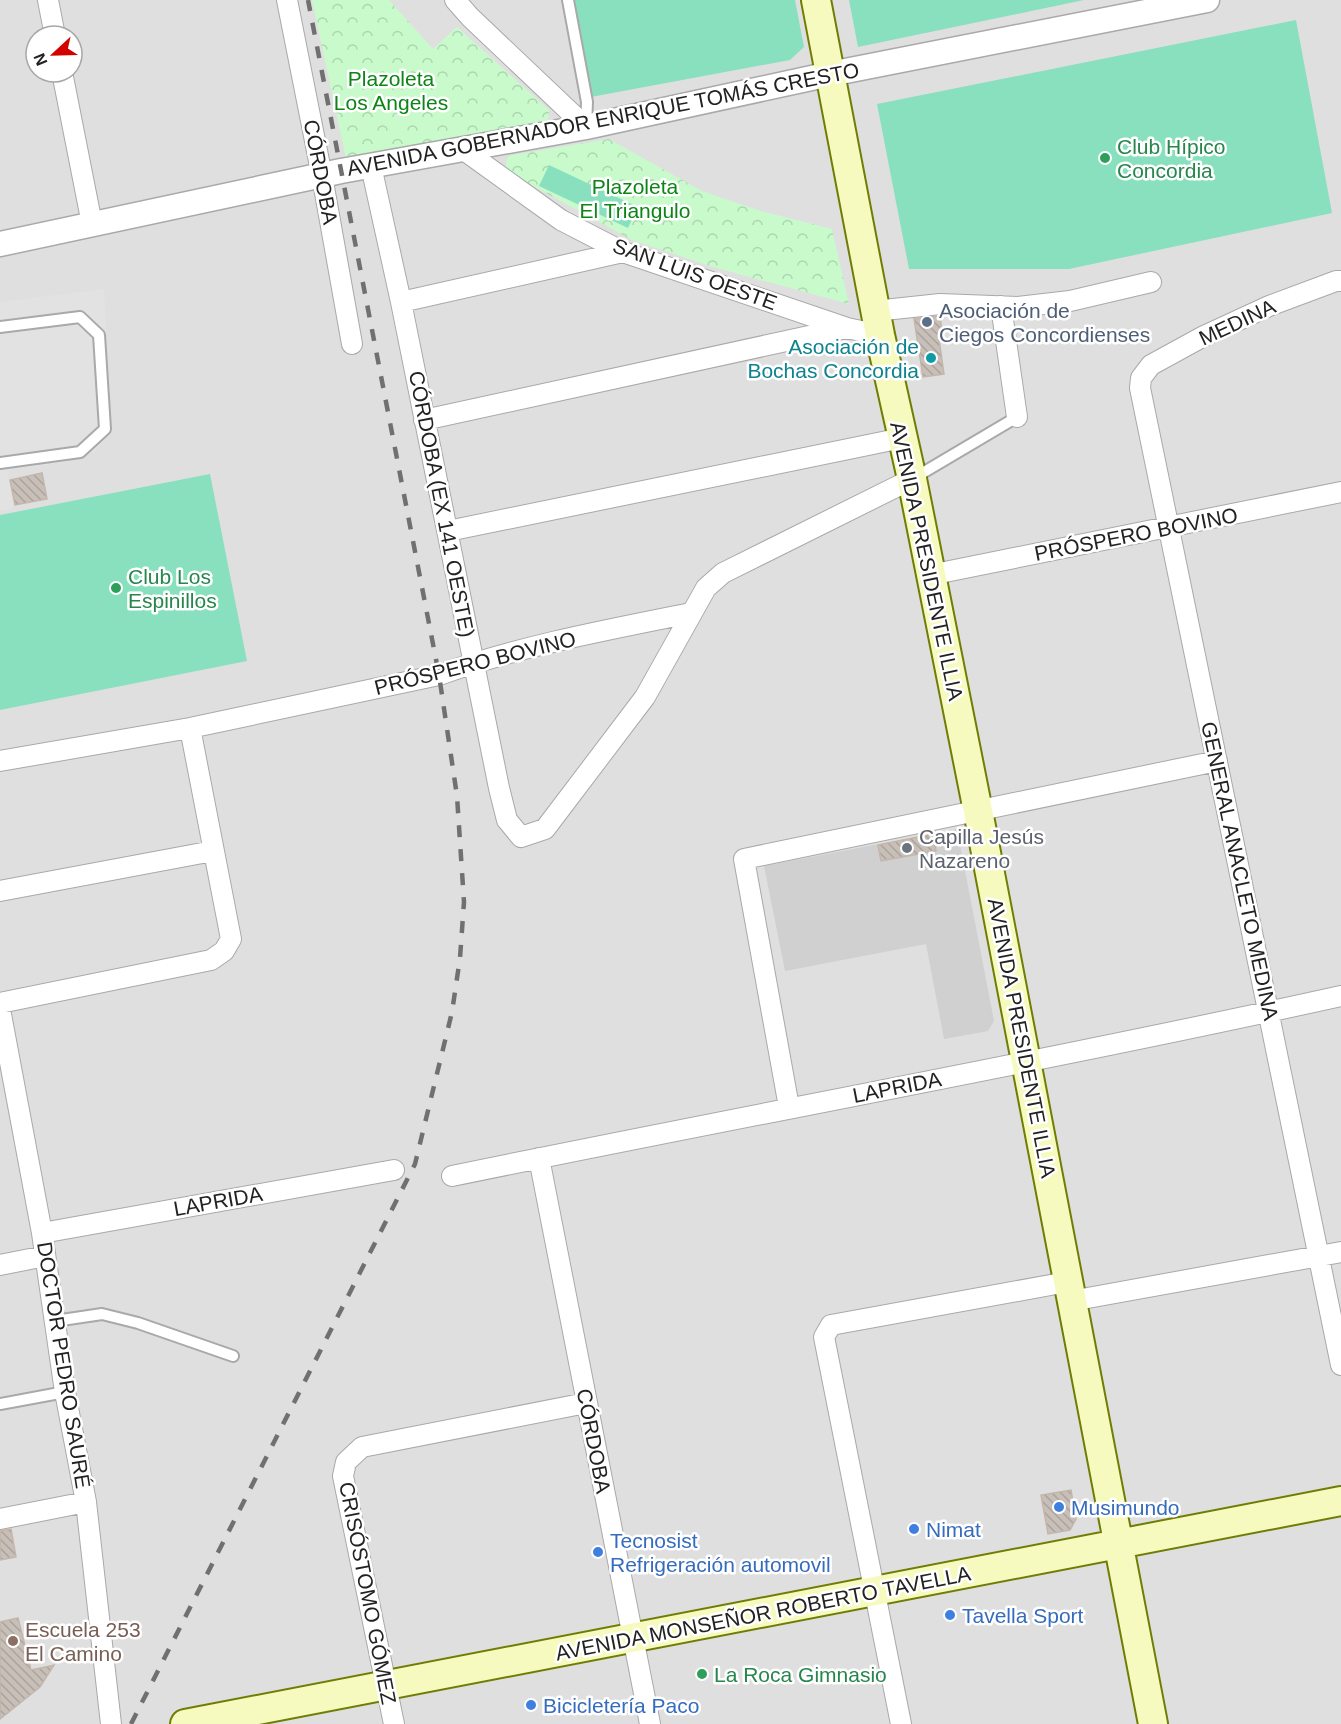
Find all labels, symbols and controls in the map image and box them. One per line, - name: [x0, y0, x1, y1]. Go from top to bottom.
- north arrow: [24, 24, 84, 84]
- text: N: [31, 51, 51, 68]
- street label: AVENIDA GOBERNADOR ENRIQUE TOMÁS CRESTO: [345, 58, 861, 180]
- park label: Plazoleta Los Angeles: [334, 67, 448, 114]
- street label: CÓRDOBA: [300, 118, 342, 226]
- place label: Club Hípico Concordia: [1117, 135, 1226, 182]
- marker: Club Hípico Concordia: [1098, 151, 1112, 165]
- park label: Plazoleta El Triangulo: [580, 175, 690, 222]
- street label: SAN LUIS OESTE: [610, 234, 780, 314]
- street label: MEDINA: [1195, 294, 1279, 350]
- place label: Asociación de Ciegos Concordienses: [939, 299, 1150, 346]
- marker: Asociación de Ciegos Concordienses: [920, 315, 934, 329]
- place label: Asociación de Bochas Concordia: [747, 335, 919, 382]
- marker: Asociación de Bochas Concordia: [924, 351, 938, 365]
- street label: CÓRDOBA (EX 141 OESTE): [405, 369, 479, 639]
- street label: AVENIDA PRESIDENTE ILLIA: [886, 420, 968, 702]
- street label: PRÓSPERO BOVINO: [1032, 503, 1240, 565]
- place label: Club Los Espinillos: [128, 565, 217, 612]
- marker: Club Los Espinillos: [109, 581, 123, 595]
- street label: PRÓSPERO BOVINO: [372, 627, 578, 699]
- street label: GENERAL ANACLETO MEDINA: [1197, 720, 1283, 1022]
- place label: Capilla Jesús Nazareno: [919, 825, 1044, 872]
- marker: Capilla Jesús Nazareno: [900, 841, 914, 855]
- street label: AVENIDA PRESIDENTE ILLIA: [984, 896, 1060, 1180]
- street label: LAPRIDA: [851, 1067, 943, 1107]
- street label: LAPRIDA: [172, 1182, 264, 1220]
- street label: DOCTOR PEDRO SAURÉ: [33, 1240, 95, 1490]
- street label: CÓRDOBA: [573, 1387, 615, 1495]
- street label: CRISÓSTOMO GÓMEZ: [335, 1480, 401, 1706]
- place label: Musimundo: [1071, 1496, 1180, 1519]
- marker: Musimundo: [1052, 1500, 1066, 1514]
- place label: Nimat: [926, 1518, 981, 1541]
- marker: Nimat: [907, 1522, 921, 1536]
- place label: Tecnosist Refrigeración automovil: [610, 1529, 831, 1576]
- marker: Tecnosist Refrigeración automovil: [591, 1545, 605, 1559]
- street label: AVENIDA MONSEÑOR ROBERTO TAVELLA: [553, 1561, 973, 1665]
- place label: Tavella Sport: [962, 1604, 1084, 1627]
- marker: Tavella Sport: [943, 1608, 957, 1622]
- place label: Escuela 253 El Camino: [25, 1618, 141, 1665]
- marker: Escuela 253 El Camino: [6, 1634, 20, 1648]
- place label: La Roca Gimnasio: [714, 1663, 887, 1686]
- marker: La Roca Gimnasio: [695, 1667, 709, 1681]
- place label: Bicicletería Paco: [543, 1694, 699, 1717]
- marker: Bicicletería Paco: [524, 1698, 538, 1712]

